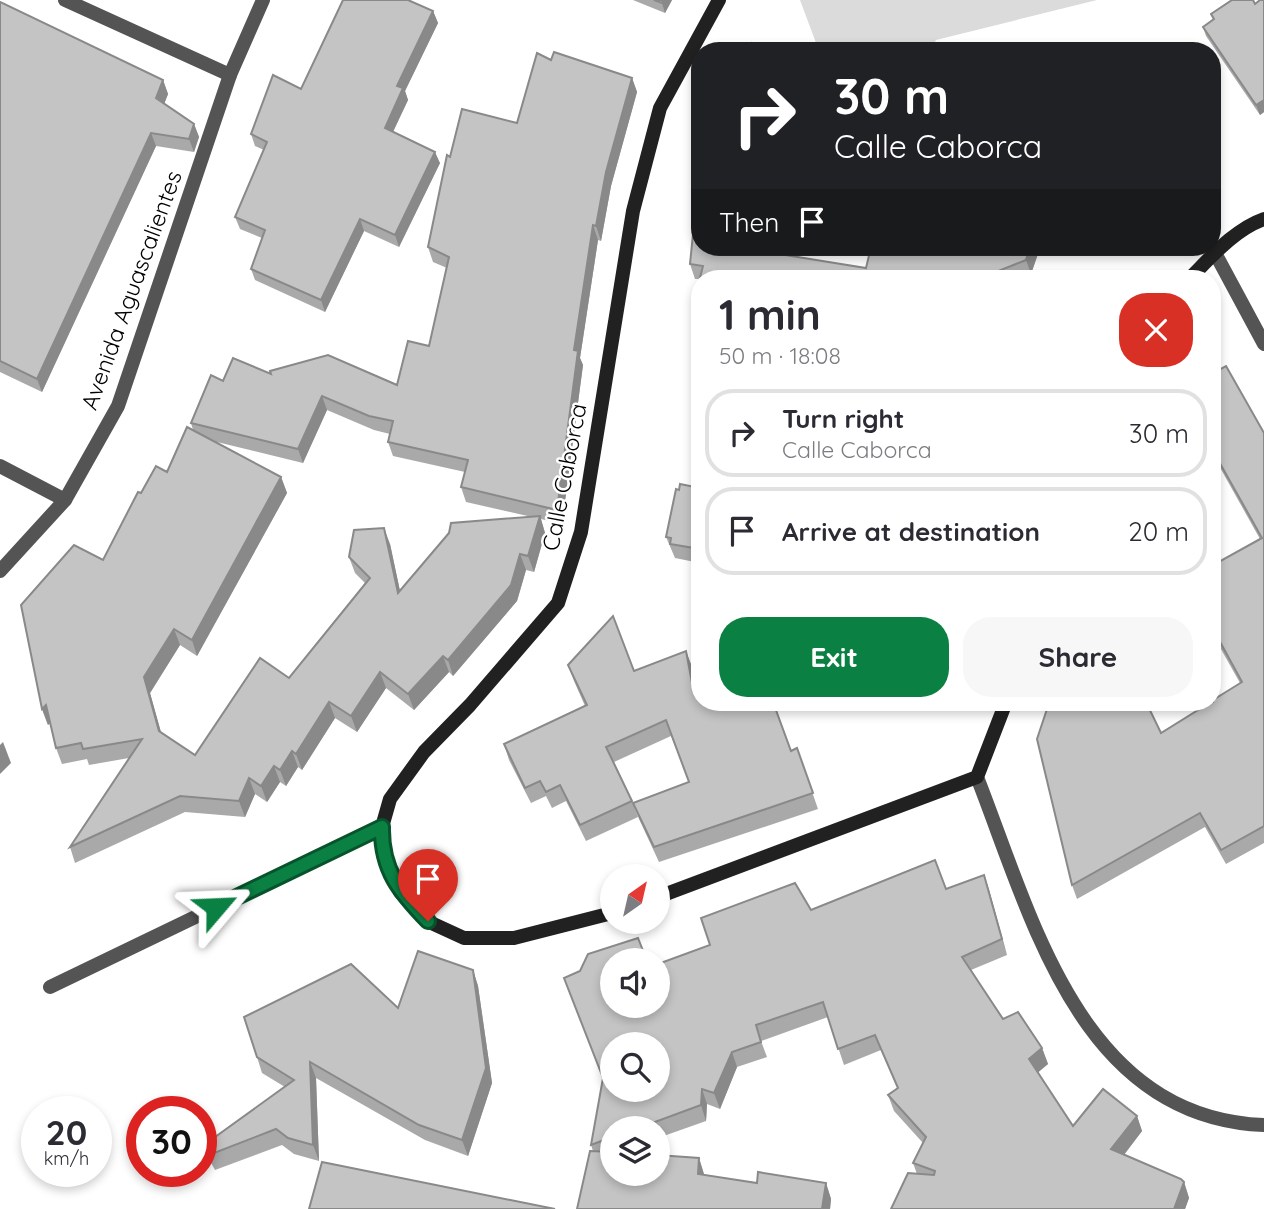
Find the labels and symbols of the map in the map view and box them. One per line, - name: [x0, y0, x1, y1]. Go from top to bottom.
- street label: Avenida Aguascalientes: [74, 166, 188, 414]
- street label: Calle Caborca: [535, 401, 593, 553]
- pin: [398, 849, 458, 921]
- north arrow: [600, 864, 670, 934]
- position arrow: [179, 870, 253, 944]
- speed limit sign: 30: [126, 1096, 217, 1187]

